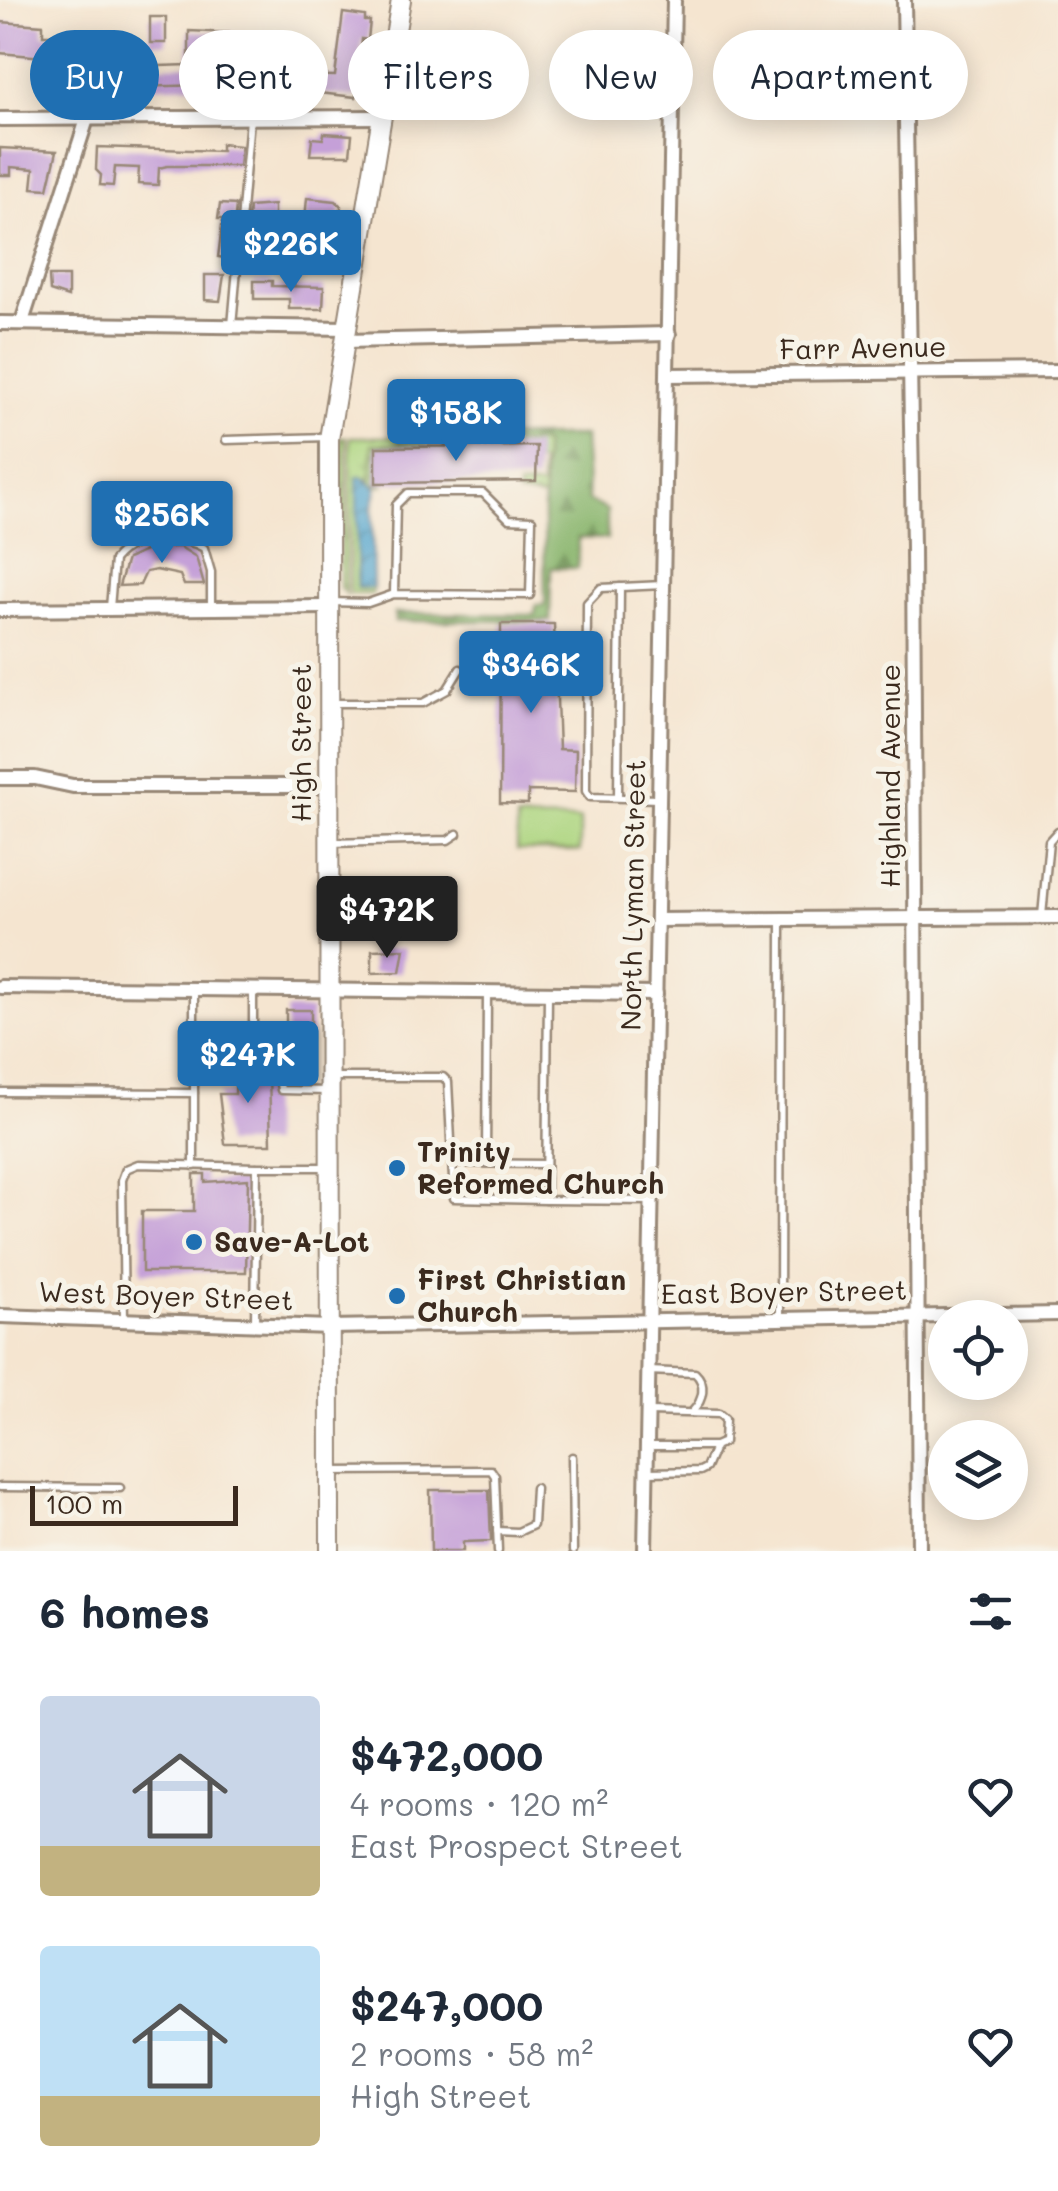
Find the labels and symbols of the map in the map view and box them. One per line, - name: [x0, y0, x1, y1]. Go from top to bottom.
- pin: $226K: [221, 210, 361, 295]
- street label: Farr Avenue: [779, 328, 947, 366]
- pin: $158K: [386, 379, 526, 464]
- pin: $256K: [92, 481, 232, 566]
- pin: $346K: [461, 631, 601, 716]
- street label: High Street: [282, 664, 318, 822]
- street label: Highland Avenue: [871, 664, 907, 888]
- street label: North Lyman Street: [612, 759, 652, 1031]
- pin: $472K: [317, 876, 457, 961]
- pin: $247K: [178, 1021, 318, 1106]
- place label: Trinity Reformed Church: [417, 1133, 664, 1201]
- marker: Trinity Reformed Church: [386, 1157, 408, 1179]
- place label: Save-A-Lot: [214, 1223, 369, 1259]
- marker: Save-A-Lot: [183, 1231, 205, 1253]
- place label: First Christian Church: [417, 1261, 626, 1329]
- street label: East Boyer Street: [660, 1271, 908, 1311]
- street label: West Boyer Street: [38, 1273, 294, 1317]
- marker: First Christian Church: [386, 1285, 408, 1307]
- scale bar: [30, 1481, 238, 1526]

